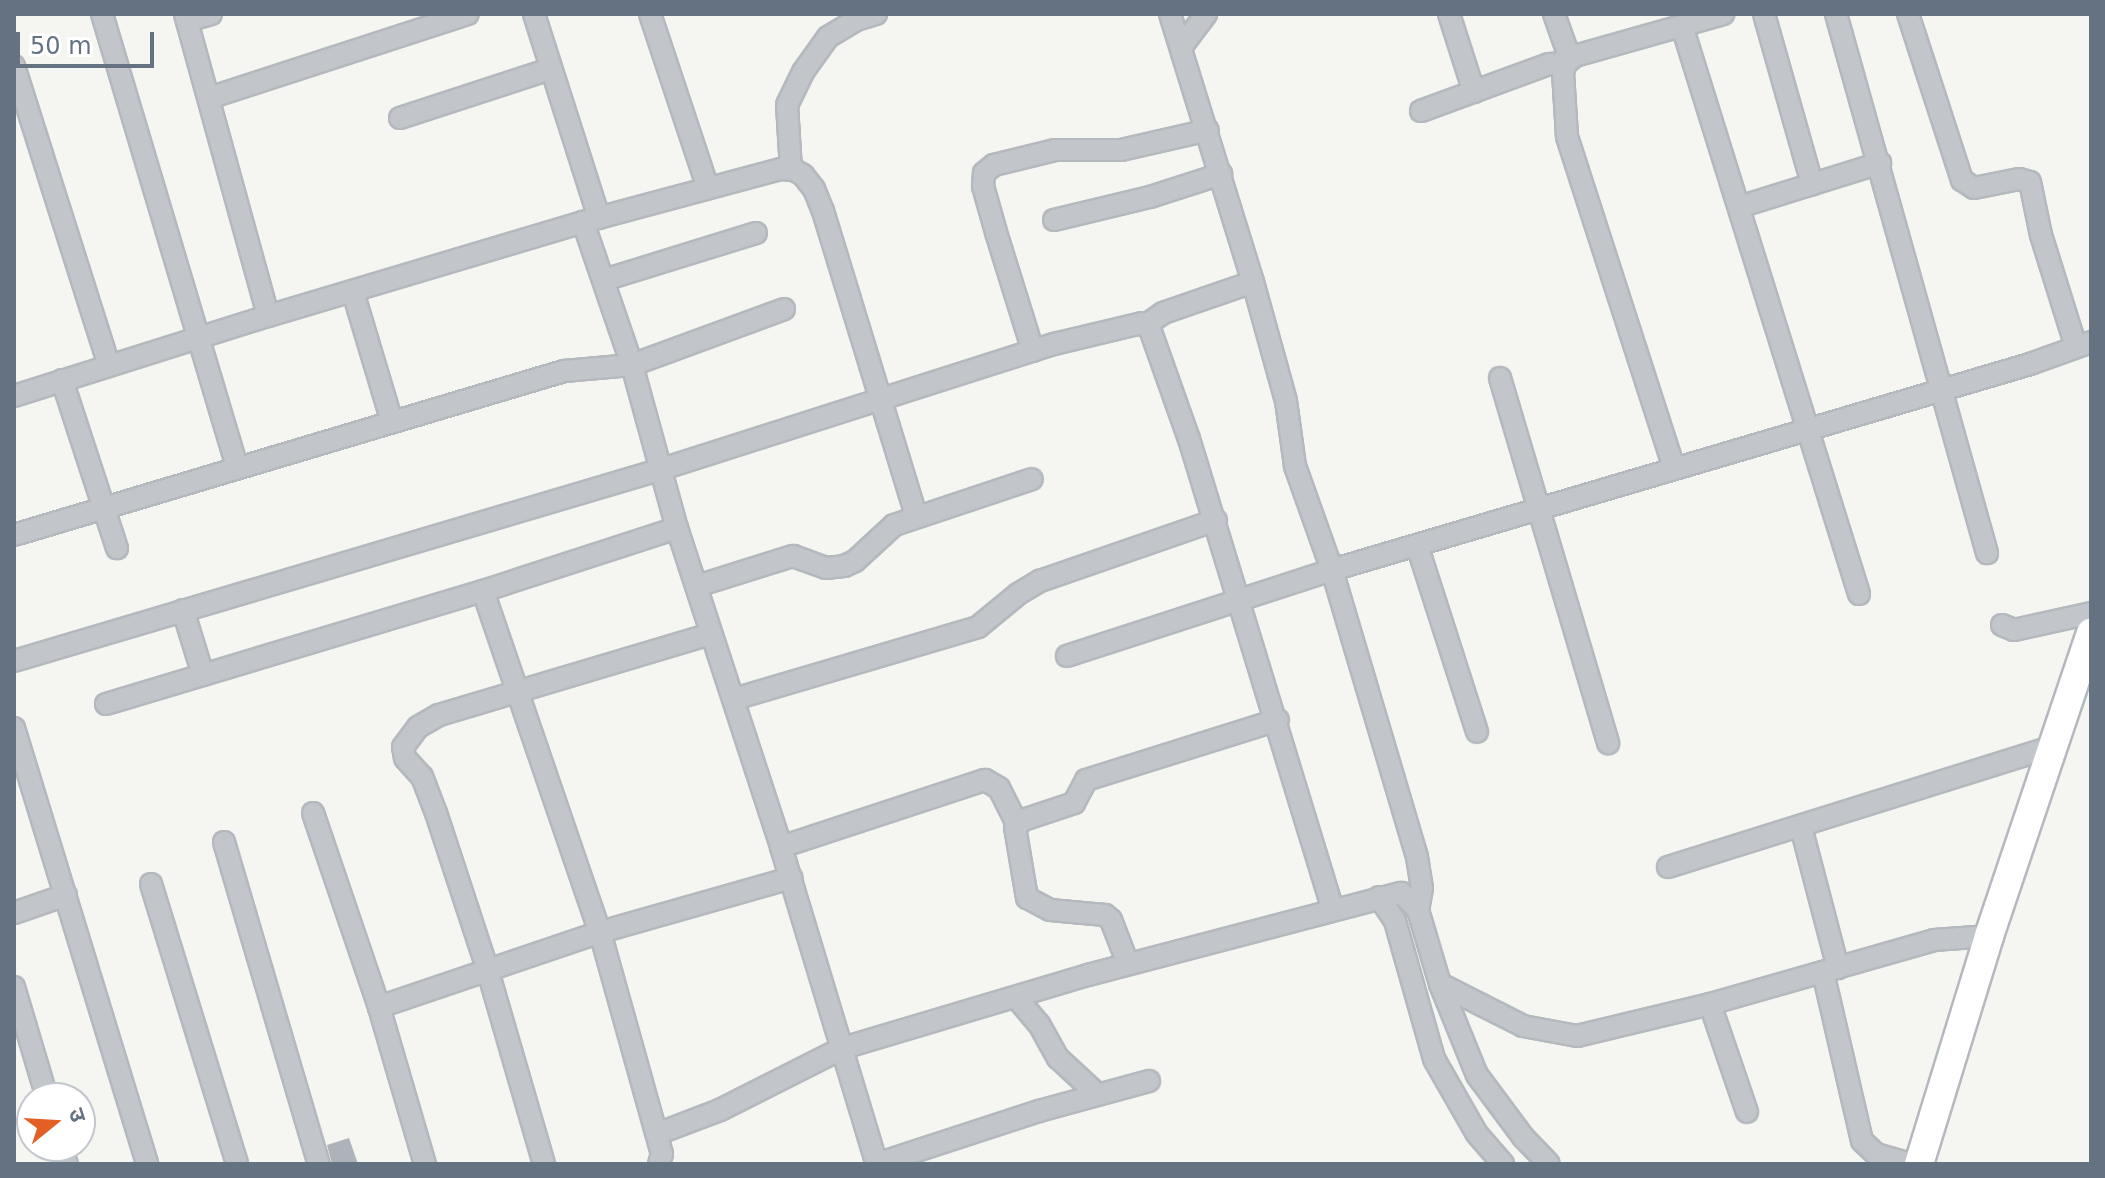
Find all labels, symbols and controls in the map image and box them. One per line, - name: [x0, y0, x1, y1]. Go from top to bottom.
- scale bar: [20, 16, 158, 66]
- text: 50 m: [30, 32, 92, 60]
- north arrow: [16, 1082, 96, 1162]
- text: उ: [64, 1105, 91, 1125]

